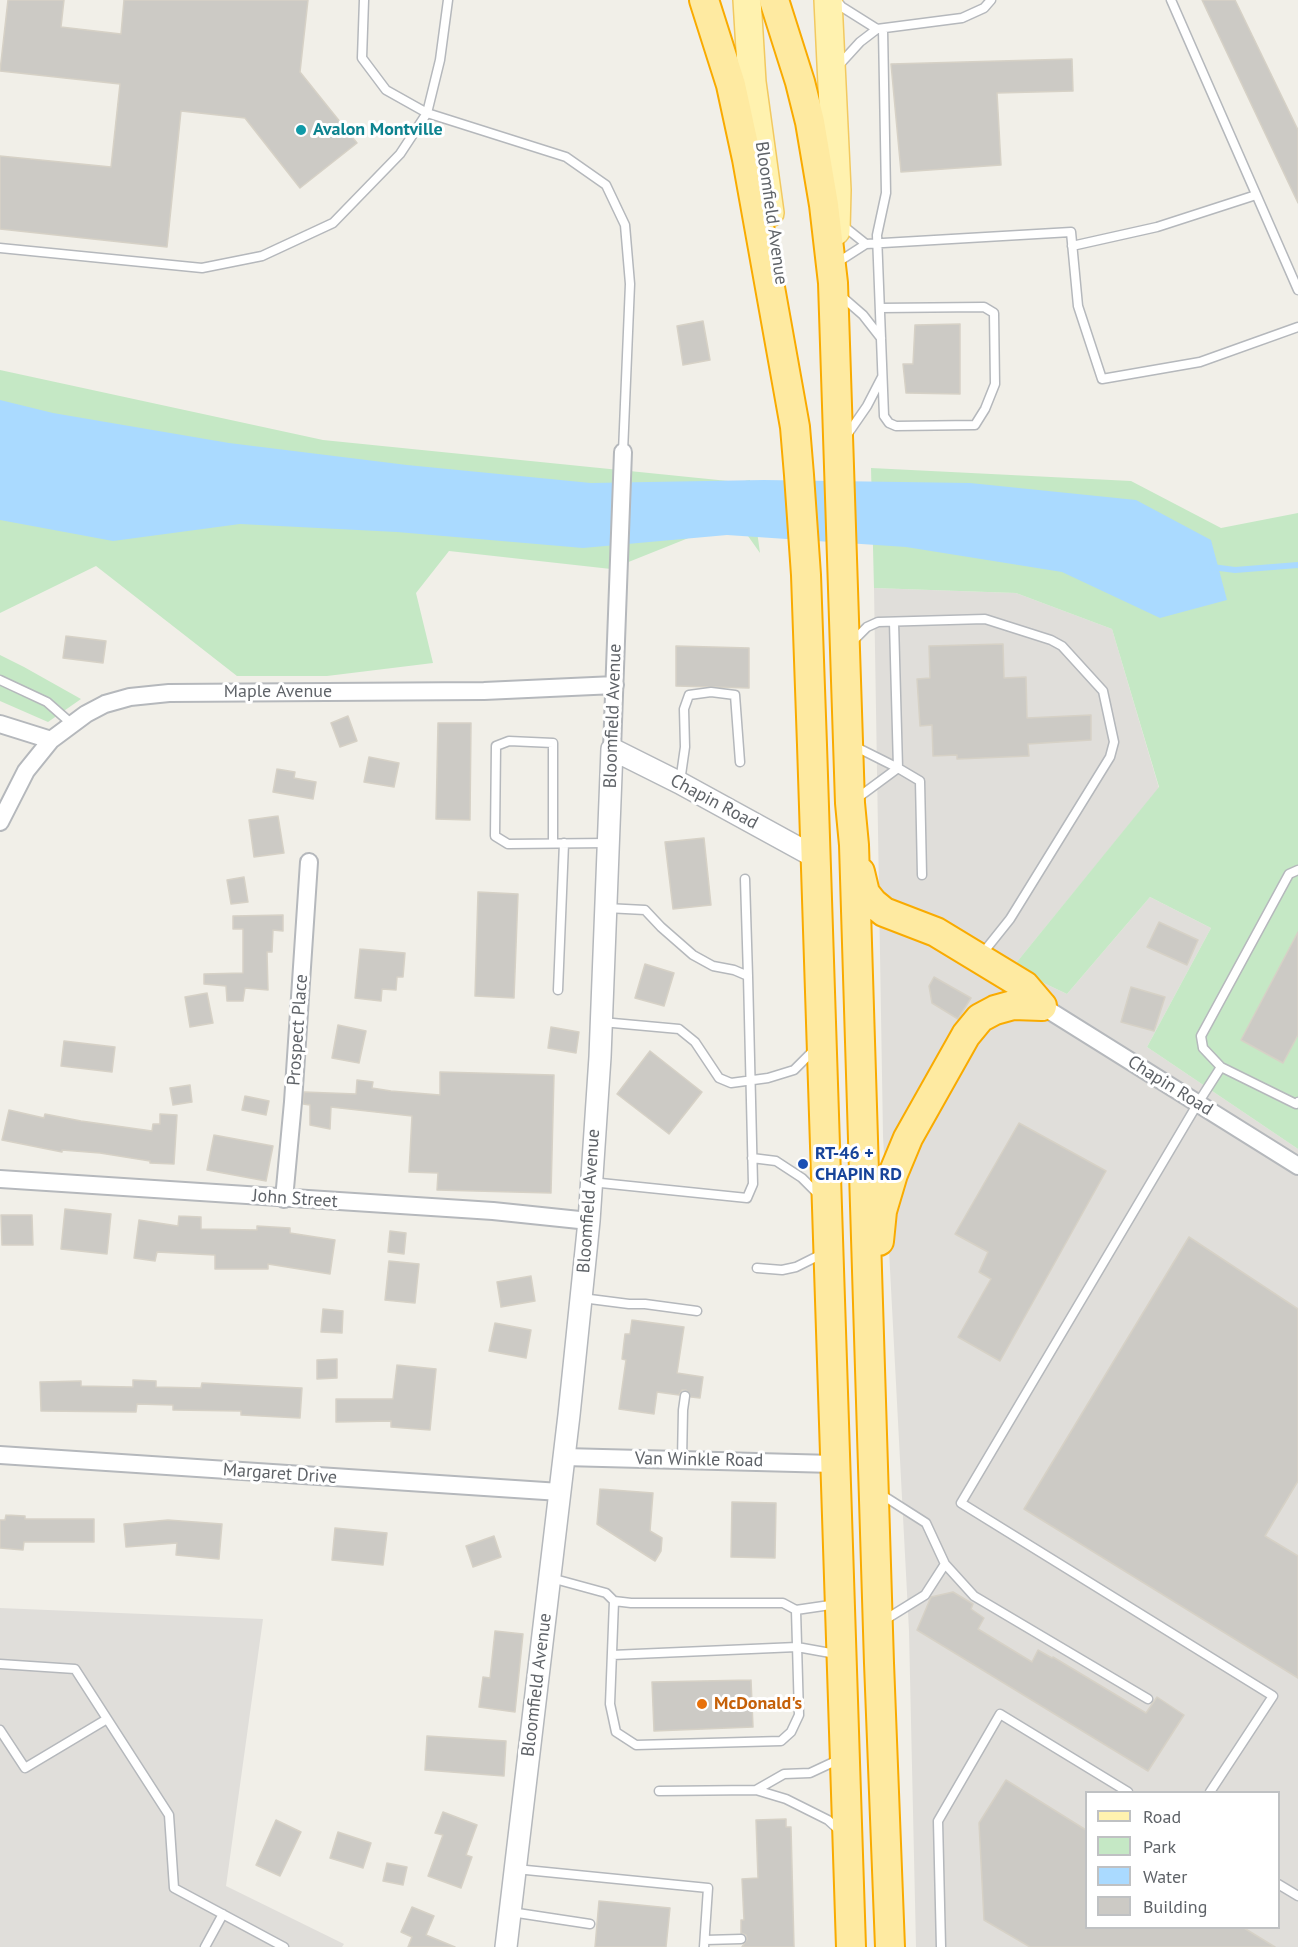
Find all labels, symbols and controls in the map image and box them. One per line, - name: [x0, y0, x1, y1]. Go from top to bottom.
- place label: Avalon Montville: [313, 119, 443, 141]
- marker: Avalon Montville: [294, 123, 308, 137]
- street label: Bloomfield Avenue: [750, 140, 792, 286]
- street label: Bloomfield Avenue: [600, 643, 626, 789]
- street label: Maple Avenue: [224, 681, 332, 703]
- street label: Chapin Road: [666, 770, 762, 834]
- street label: Prospect Place: [283, 974, 313, 1086]
- street label: Chapin Road: [1123, 1051, 1217, 1121]
- street label: Bloomfield Avenue: [573, 1128, 605, 1274]
- place label: RT-46 + CHAPIN RD: [815, 1143, 902, 1186]
- marker: RT-46 + CHAPIN RD: [796, 1157, 810, 1171]
- street label: John Street: [252, 1185, 338, 1213]
- street label: Van Winkle Road: [635, 1448, 763, 1472]
- street label: Margaret Drive: [222, 1459, 338, 1489]
- street label: Bloomfield Avenue: [517, 1612, 557, 1758]
- place label: McDonald's: [714, 1693, 802, 1715]
- marker: McDonald's: [695, 1697, 709, 1711]
- legend: [1085, 1791, 1280, 1929]
- text: Road: [1143, 1805, 1181, 1828]
- text: Park: [1143, 1835, 1176, 1858]
- text: Water: [1143, 1865, 1187, 1888]
- text: Building: [1143, 1895, 1207, 1918]

